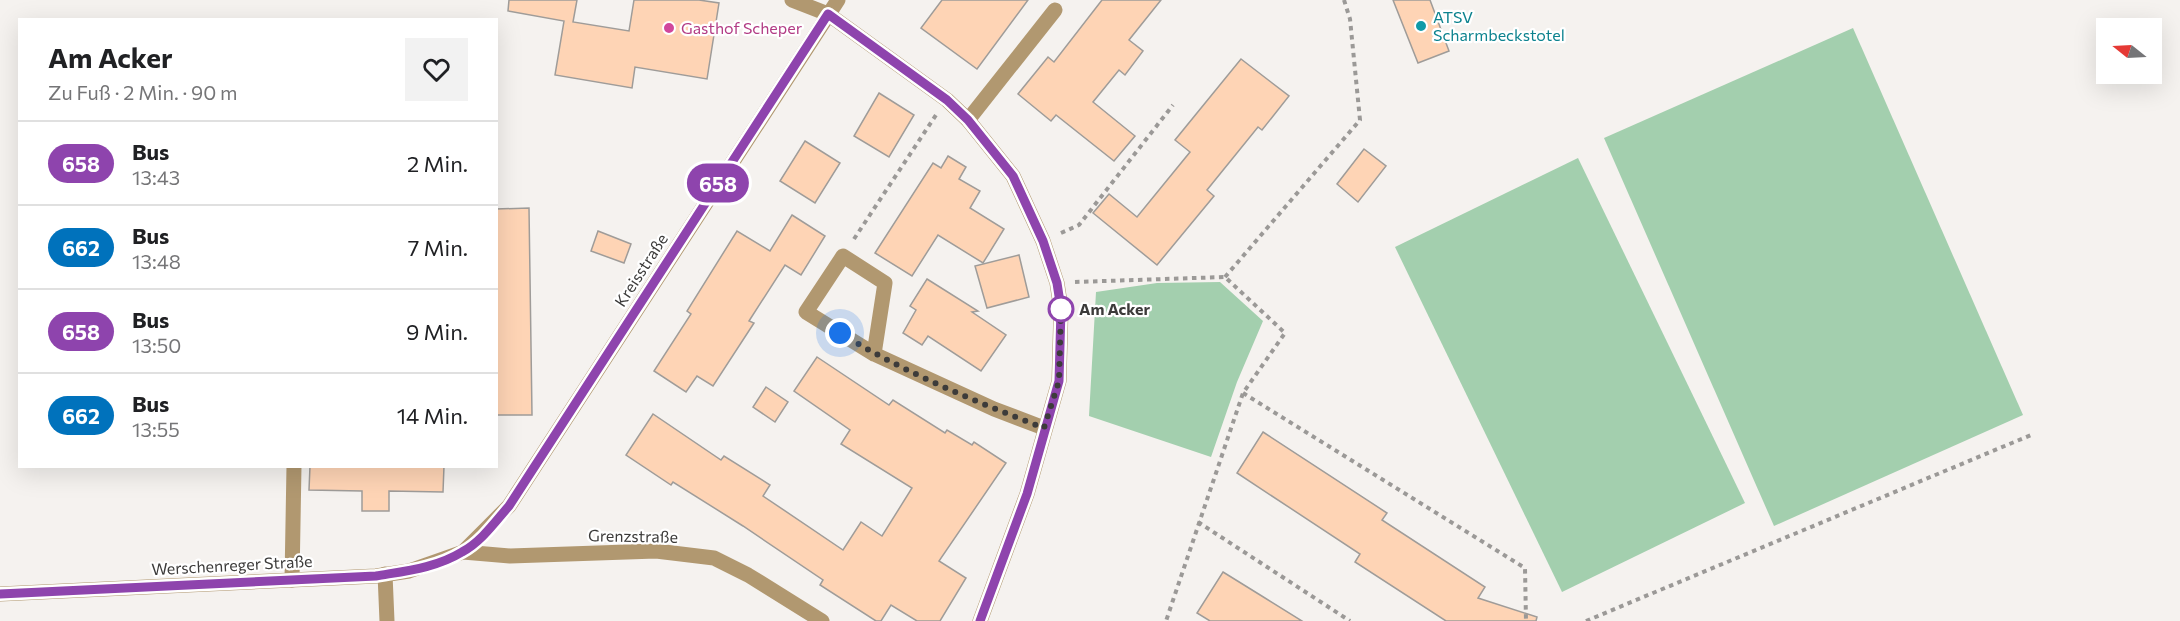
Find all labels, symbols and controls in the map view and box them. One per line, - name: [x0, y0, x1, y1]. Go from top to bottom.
- place label: ATSV Scharmbeckstotel: [1433, 7, 1565, 44]
- place label: Gasthof Scheper: [681, 18, 803, 37]
- north arrow: [2096, 18, 2162, 84]
- map controls: [2096, 18, 2162, 84]
- marker: ATSV Scharmbeckstotel: [1414, 19, 1428, 33]
- marker: Gasthof Scheper: [662, 21, 676, 35]
- button: heart: [405, 38, 468, 101]
- text: Am Acker: [48, 40, 172, 74]
- text: Zu Fuß · 2 Min. · 90 m: [48, 80, 238, 104]
- text: Bus: [132, 138, 169, 165]
- text: 2 Min.: [407, 150, 468, 177]
- text: 658: [62, 151, 100, 176]
- line badge: 658: [684, 164, 752, 202]
- text: 13:43: [132, 165, 180, 189]
- text: 658: [699, 171, 737, 196]
- text: Bus: [132, 222, 169, 249]
- street label: Kreisstraße: [610, 230, 671, 310]
- text: 7 Min.: [408, 234, 468, 261]
- text: 662: [62, 235, 100, 260]
- text: 13:48: [132, 249, 181, 273]
- marker: Am Acker: [1048, 296, 1074, 322]
- place label: Am Acker: [1079, 299, 1151, 318]
- text: Bus: [132, 306, 169, 333]
- text: 9 Min.: [406, 318, 468, 345]
- your location: [825, 318, 855, 348]
- text: 658: [62, 319, 100, 344]
- text: 13:50: [132, 333, 181, 357]
- text: Bus: [132, 390, 169, 417]
- text: 14 Min.: [397, 402, 468, 429]
- text: 662: [62, 403, 100, 428]
- text: 13:55: [132, 417, 180, 441]
- street label: Grenzstraße: [588, 525, 678, 546]
- street label: Werschenreger Straße: [151, 551, 313, 578]

